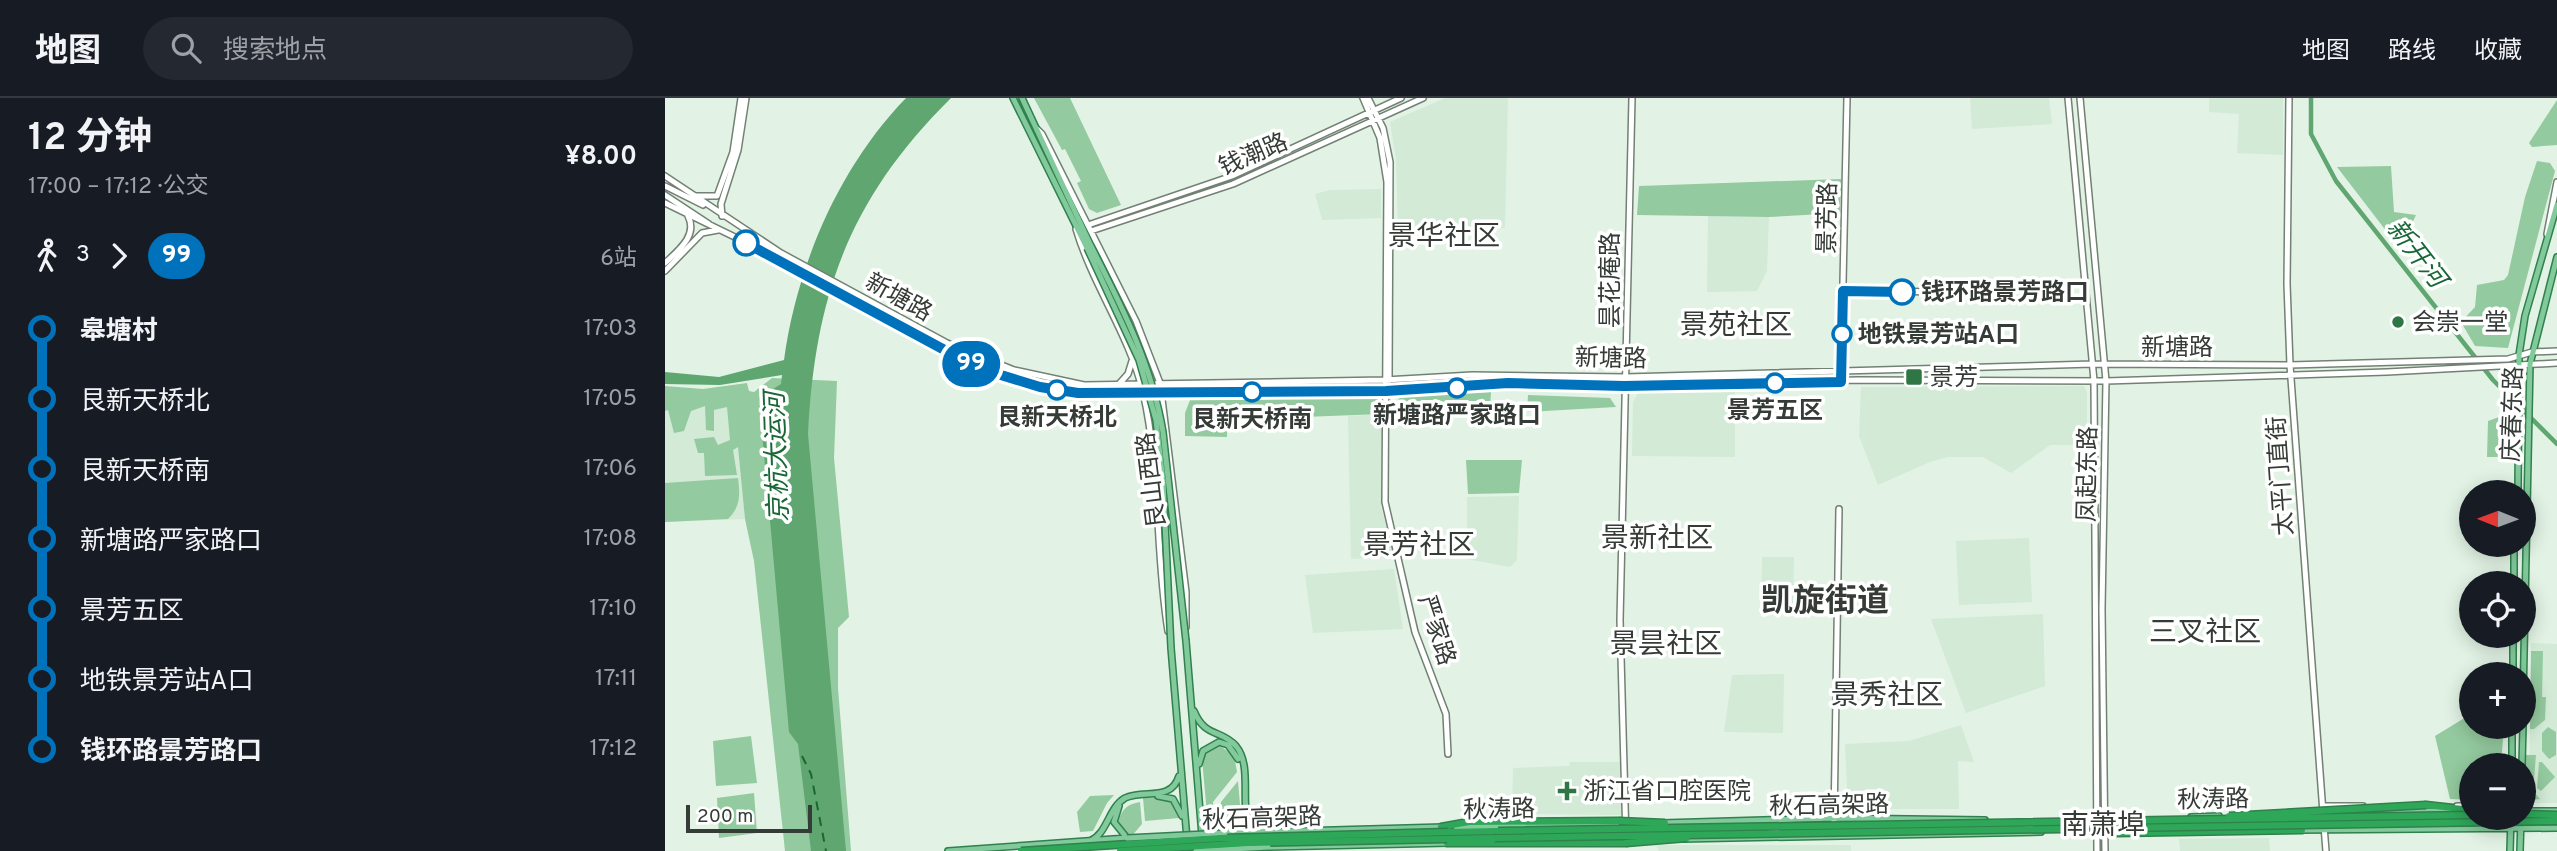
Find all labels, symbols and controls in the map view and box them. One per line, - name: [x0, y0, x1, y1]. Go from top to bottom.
- search box: [143, 17, 633, 80]
- icon: search: [167, 29, 205, 67]
- text: 地图: [35, 32, 101, 74]
- text: 搜索地点: [223, 35, 327, 68]
- text: 地图: [2302, 37, 2350, 67]
- text: 路线: [2388, 37, 2436, 67]
- text: 收藏: [2474, 37, 2522, 67]
- text: 12 分钟: [28, 115, 152, 164]
- street label: 钱潮路: [1215, 128, 1293, 184]
- text: ¥8.00: [565, 141, 637, 174]
- text: 17:00 – 17:12 · 公交: [28, 173, 209, 202]
- street label: 景芳路: [1813, 182, 1845, 254]
- water label: 新开河: [2378, 214, 2455, 299]
- district label: 景华社区: [1388, 220, 1500, 256]
- unlabelled marker: [733, 230, 759, 256]
- street label: 昙花庵路: [1597, 232, 1627, 328]
- icon: walk: [28, 237, 66, 275]
- icon: forward: [100, 237, 138, 275]
- text: 3: [76, 241, 90, 270]
- text: 99: [162, 241, 191, 271]
- text: 6站: [600, 245, 637, 274]
- street label: 新塘路: [859, 268, 937, 329]
- marker: 钱环路景芳路口: [1889, 279, 1915, 305]
- place label: 钱环路景芳路口: [1921, 279, 2089, 309]
- district label: 景苑社区: [1680, 309, 1792, 345]
- place label: 会崇一堂: [2412, 309, 2508, 339]
- marker: 会崇一堂: [2390, 314, 2406, 330]
- text: 17:03: [584, 315, 637, 344]
- text: 皋塘村: [80, 316, 158, 349]
- place label: 地铁景芳站A口: [1858, 321, 2019, 351]
- marker: 地铁景芳站A口: [1832, 324, 1852, 344]
- street label: 新塘路: [2141, 334, 2213, 364]
- line badge: 99: [939, 341, 1003, 387]
- street label: 新塘路: [1575, 344, 1647, 376]
- text: 99: [956, 349, 986, 379]
- place label: 景芳: [1930, 364, 1978, 394]
- street label: 庆春东路: [2497, 366, 2531, 463]
- marker: 景芳: [1904, 367, 1924, 387]
- marker: 景芳五区: [1765, 373, 1785, 393]
- marker: 新塘路严家路口: [1447, 378, 1467, 398]
- marker: 艮新天桥北: [1047, 380, 1067, 400]
- marker: 艮新天桥南: [1242, 382, 1262, 402]
- text: 17:05: [583, 385, 637, 414]
- text: 艮新天桥北: [80, 386, 210, 419]
- water label: 京杭大运河: [760, 386, 797, 522]
- place label: 景芳五区: [1727, 397, 1823, 427]
- place label: 新塘路严家路口: [1373, 402, 1541, 432]
- place label: 艮新天桥北: [997, 404, 1117, 434]
- place label: 艮新天桥南: [1192, 406, 1312, 436]
- street label: 太平门直街: [2263, 415, 2301, 537]
- street label: 凤起东路: [2073, 426, 2105, 522]
- street label: 艮山西路: [1132, 430, 1174, 529]
- text: 17:06: [584, 455, 637, 484]
- text: 艮新天桥南: [80, 456, 210, 489]
- north arrow: [2459, 480, 2536, 556]
- map controls: [2459, 480, 2536, 830]
- district label: 景新社区: [1601, 522, 1713, 558]
- text: 17:08: [583, 525, 637, 554]
- text: 新塘路严家路口: [80, 526, 262, 559]
- district label: 景芳社区: [1363, 529, 1475, 565]
- button: locate: [2459, 571, 2536, 648]
- district label: 凯旋街道: [1761, 583, 1889, 623]
- street label: 严家路: [1410, 592, 1460, 669]
- text: 17:10: [589, 595, 637, 624]
- text: 景芳五区: [80, 596, 184, 629]
- district label: 三叉社区: [2149, 616, 2261, 652]
- district label: 景昙社区: [1610, 628, 1722, 664]
- button: +: [2459, 662, 2536, 739]
- text: 17:11: [595, 665, 637, 694]
- text: 地铁景芳站A口: [80, 666, 254, 699]
- district label: 景秀社区: [1831, 679, 1943, 715]
- text: 17:12: [590, 735, 637, 764]
- text: 钱环路景芳路口: [80, 736, 262, 769]
- button: −: [2459, 753, 2536, 830]
- place label: 浙江省口腔医院: [1583, 778, 1751, 808]
- marker: 浙江省口腔医院: [1557, 781, 1577, 801]
- street label: 秋涛路: [2177, 785, 2249, 817]
- street label: 秋石高架路: [1769, 791, 1889, 823]
- street label: 秋涛路: [1463, 795, 1535, 827]
- scale bar: [686, 802, 812, 834]
- street label: 秋石高架路: [1202, 803, 1323, 837]
- text: 200 m: [697, 805, 753, 829]
- district label: 南萧埠: [2061, 809, 2145, 845]

